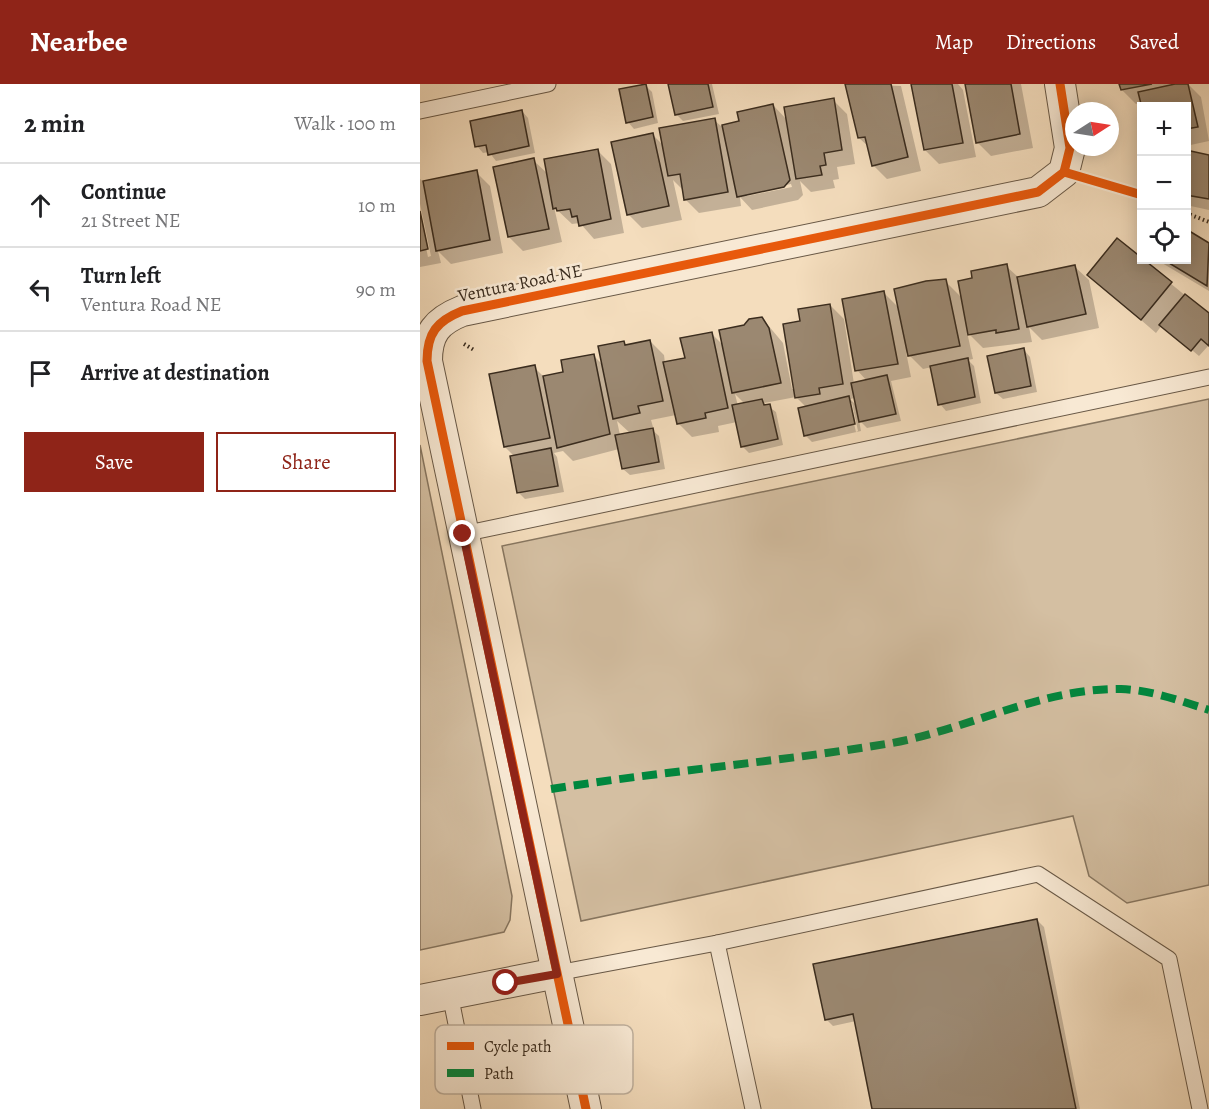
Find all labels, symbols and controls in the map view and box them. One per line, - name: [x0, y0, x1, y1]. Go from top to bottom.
- text: Nearbee: [30, 23, 128, 61]
- text: Map: [935, 28, 973, 56]
- text: Directions: [1006, 28, 1096, 56]
- text: Saved: [1129, 28, 1179, 56]
- north arrow: [1065, 102, 1119, 156]
- map controls: [1137, 102, 1191, 264]
- button: +: [1137, 102, 1191, 156]
- text: 2 min: [24, 106, 85, 141]
- text: Walk · 100 m: [294, 110, 396, 137]
- button: −: [1137, 156, 1191, 210]
- text: Continue: [81, 177, 166, 207]
- icon: ahead: [24, 189, 57, 222]
- text: 10 m: [358, 192, 396, 219]
- text: 21 Street NE: [81, 207, 181, 234]
- button: locate: [1137, 210, 1191, 264]
- street label: Ventura Road NE: [455, 258, 584, 308]
- text: Turn left: [81, 261, 161, 291]
- icon: left: [24, 273, 57, 306]
- text: 90 m: [356, 276, 396, 303]
- text: Ventura Road NE: [81, 291, 222, 318]
- icon: arrive: [24, 357, 57, 390]
- text: Arrive at destination: [81, 358, 270, 388]
- button: Save: [24, 432, 204, 492]
- button: Share: [216, 432, 396, 492]
- route end: [449, 520, 475, 546]
- route start: [492, 969, 518, 995]
- legend: [435, 1025, 633, 1094]
- text: Cycle path: [484, 1036, 552, 1058]
- text: Path: [484, 1063, 514, 1085]

